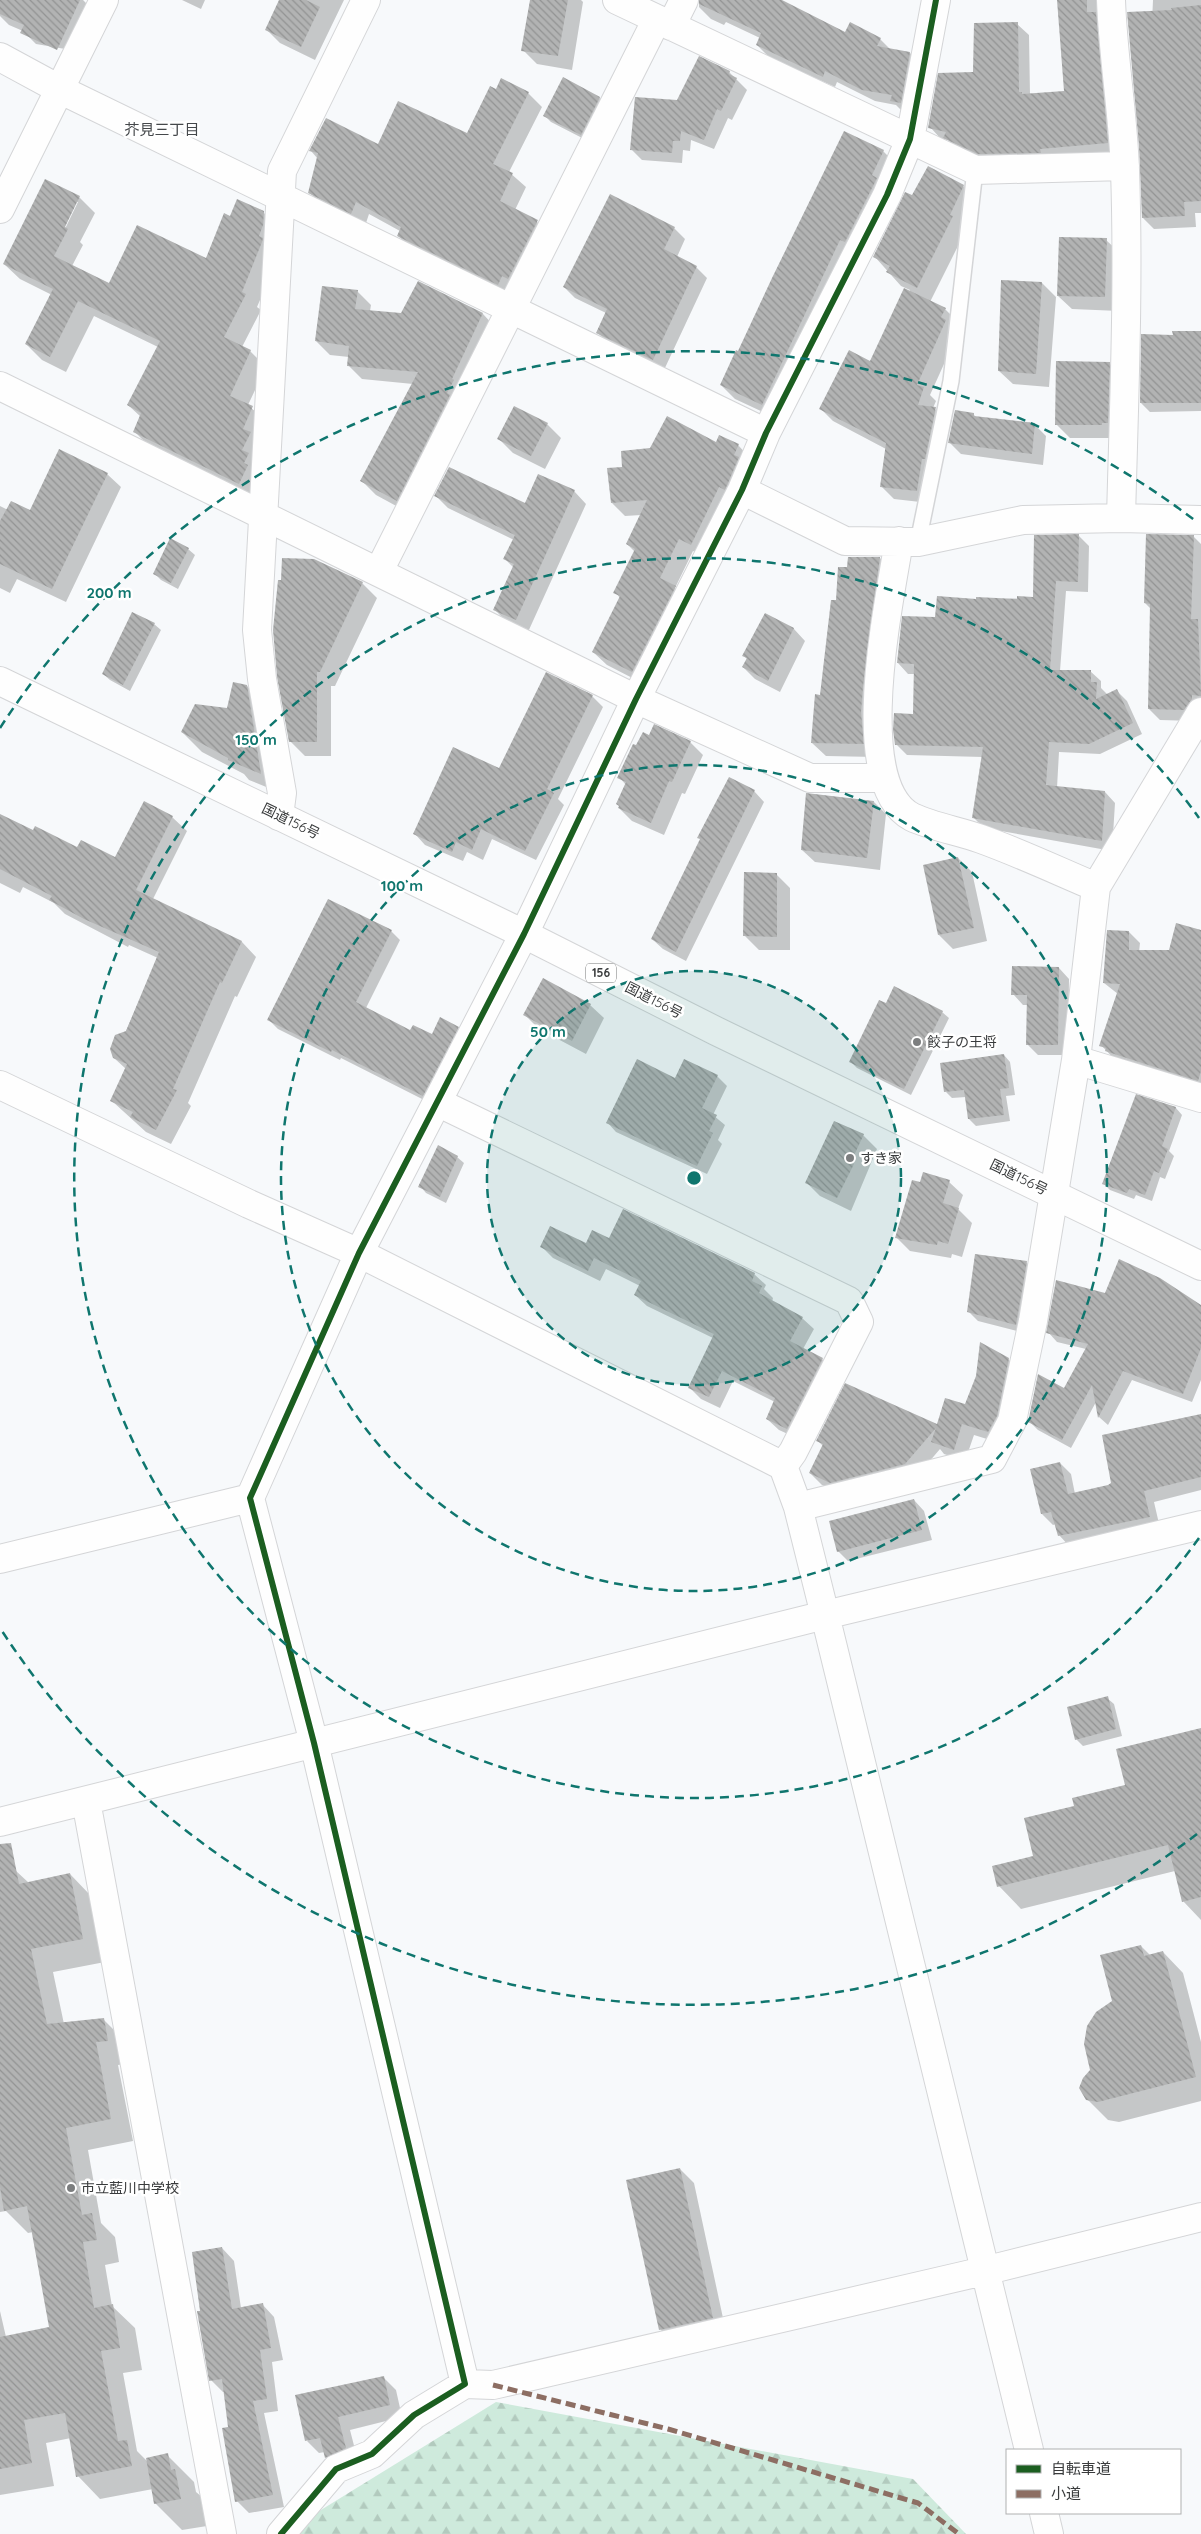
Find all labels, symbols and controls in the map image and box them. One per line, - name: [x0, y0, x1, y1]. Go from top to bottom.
- district label: 芥見三丁目: [124, 120, 200, 139]
- text: 200 m: [87, 583, 132, 602]
- text: 150 m: [235, 730, 277, 749]
- street label: 国道156号: [259, 799, 323, 843]
- text: 100 m: [381, 876, 423, 895]
- road number: 156: [586, 964, 616, 982]
- street label: 国道156号: [622, 978, 686, 1022]
- text: 50 m: [530, 1022, 566, 1041]
- place label: 餃子の王将: [927, 1033, 997, 1051]
- marker: 餃子の王将: [911, 1036, 923, 1048]
- place label: すき家: [860, 1149, 902, 1167]
- marker: すき家: [844, 1152, 856, 1164]
- street label: 国道156号: [987, 1155, 1051, 1199]
- centre of rings: [685, 1169, 703, 1187]
- place label: 市立藍川中学校: [81, 2179, 179, 2197]
- marker: 市立藍川中学校: [65, 2182, 77, 2194]
- legend: [1006, 2449, 1181, 2514]
- text: 自転車道: [1051, 2459, 1111, 2478]
- text: 小道: [1051, 2484, 1081, 2503]

